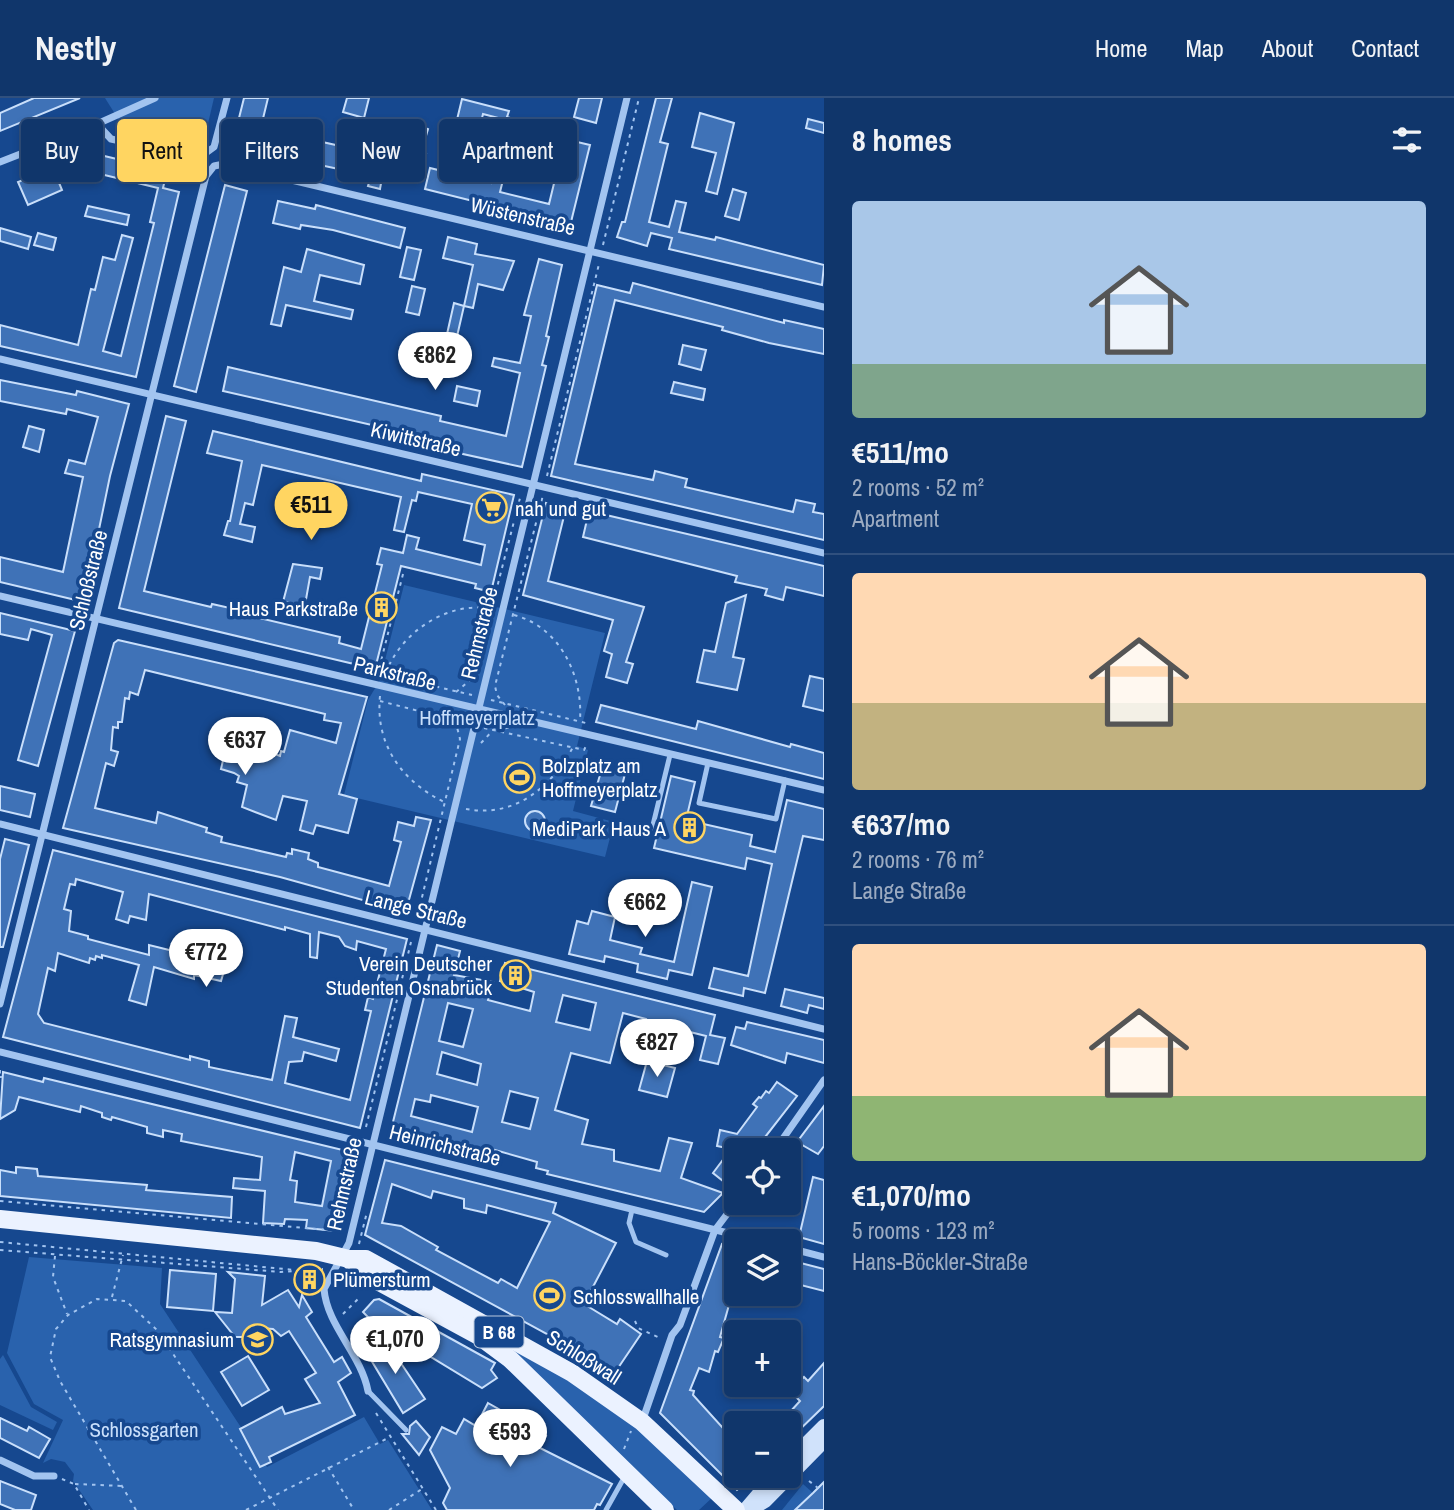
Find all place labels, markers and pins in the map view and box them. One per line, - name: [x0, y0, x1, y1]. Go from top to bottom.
- pin: €862: [394, 332, 476, 392]
- pin: €511: [270, 482, 352, 542]
- supermarket icon: nah und gut: [475, 491, 509, 525]
- place label: nah und gut: [515, 494, 606, 523]
- building icon: Haus Parkstraße: [364, 591, 398, 625]
- place label: Haus Parkstraße: [229, 594, 358, 623]
- pin: €637: [204, 718, 286, 777]
- place label: Bolzplatz am Hoffmeyerplatz: [542, 751, 658, 804]
- sports icon: Bolzplatz am Hoffmeyerplatz: [502, 760, 536, 794]
- building icon: MediPark Haus A: [672, 811, 706, 845]
- place label: MediPark Haus A: [532, 814, 666, 843]
- pin: €662: [604, 880, 686, 939]
- pin: €772: [165, 930, 247, 989]
- place label: Verein Deutscher Studenten Osnabrück: [325, 949, 492, 1002]
- building icon: Verein Deutscher Studenten Osnabrück: [498, 958, 532, 992]
- pin: €827: [616, 1020, 698, 1079]
- building icon: Plümersturm: [293, 1262, 327, 1296]
- place label: Plümersturm: [333, 1265, 431, 1294]
- sports icon: Schlosswallhalle: [533, 1279, 567, 1313]
- place label: Schlosswallhalle: [573, 1282, 699, 1311]
- pin: €1,070: [338, 1316, 452, 1376]
- school or university icon: Ratsgymnasium: [240, 1322, 274, 1356]
- place label: Ratsgymnasium: [110, 1325, 234, 1354]
- pin: €593: [469, 1410, 551, 1469]

